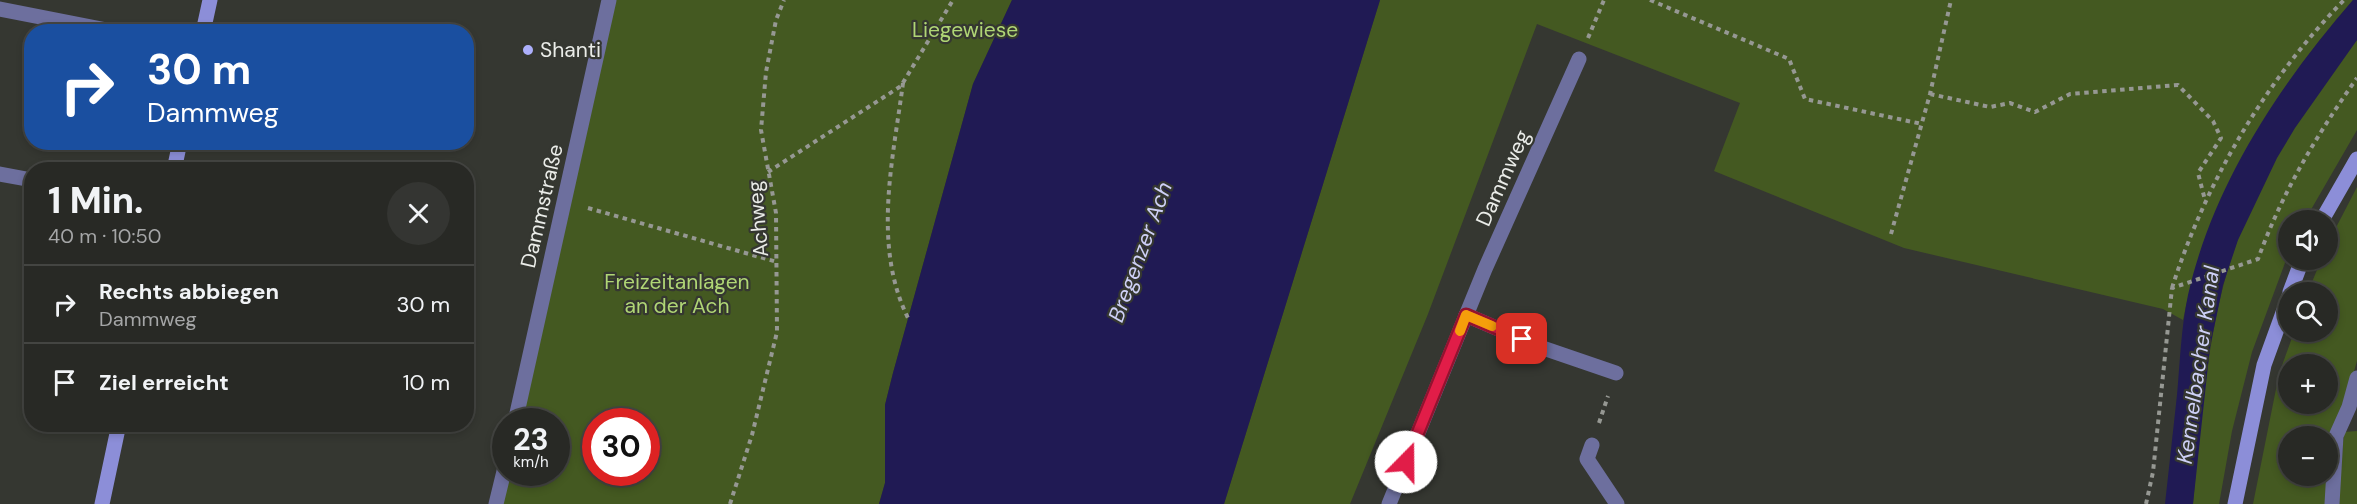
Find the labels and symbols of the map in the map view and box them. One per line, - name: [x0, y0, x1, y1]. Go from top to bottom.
- park label: Liegewiese: [912, 16, 1018, 44]
- place label: Shanti: [540, 36, 601, 64]
- marker: Shanti: [521, 43, 535, 57]
- street label: Dammweg: [1469, 125, 1537, 231]
- street label: Dammstraße: [514, 141, 570, 271]
- water label: Bregenzer Ach: [1101, 178, 1179, 326]
- street label: Achweg: [741, 179, 775, 258]
- water label: Kennelbacher Kanal: [2170, 263, 2226, 466]
- park label: Freizeitanlagen an der Ach: [604, 268, 750, 320]
- pin: [1496, 313, 1547, 364]
- speed limit sign: 30: [582, 408, 660, 486]
- position arrow: [1374, 430, 1438, 494]

